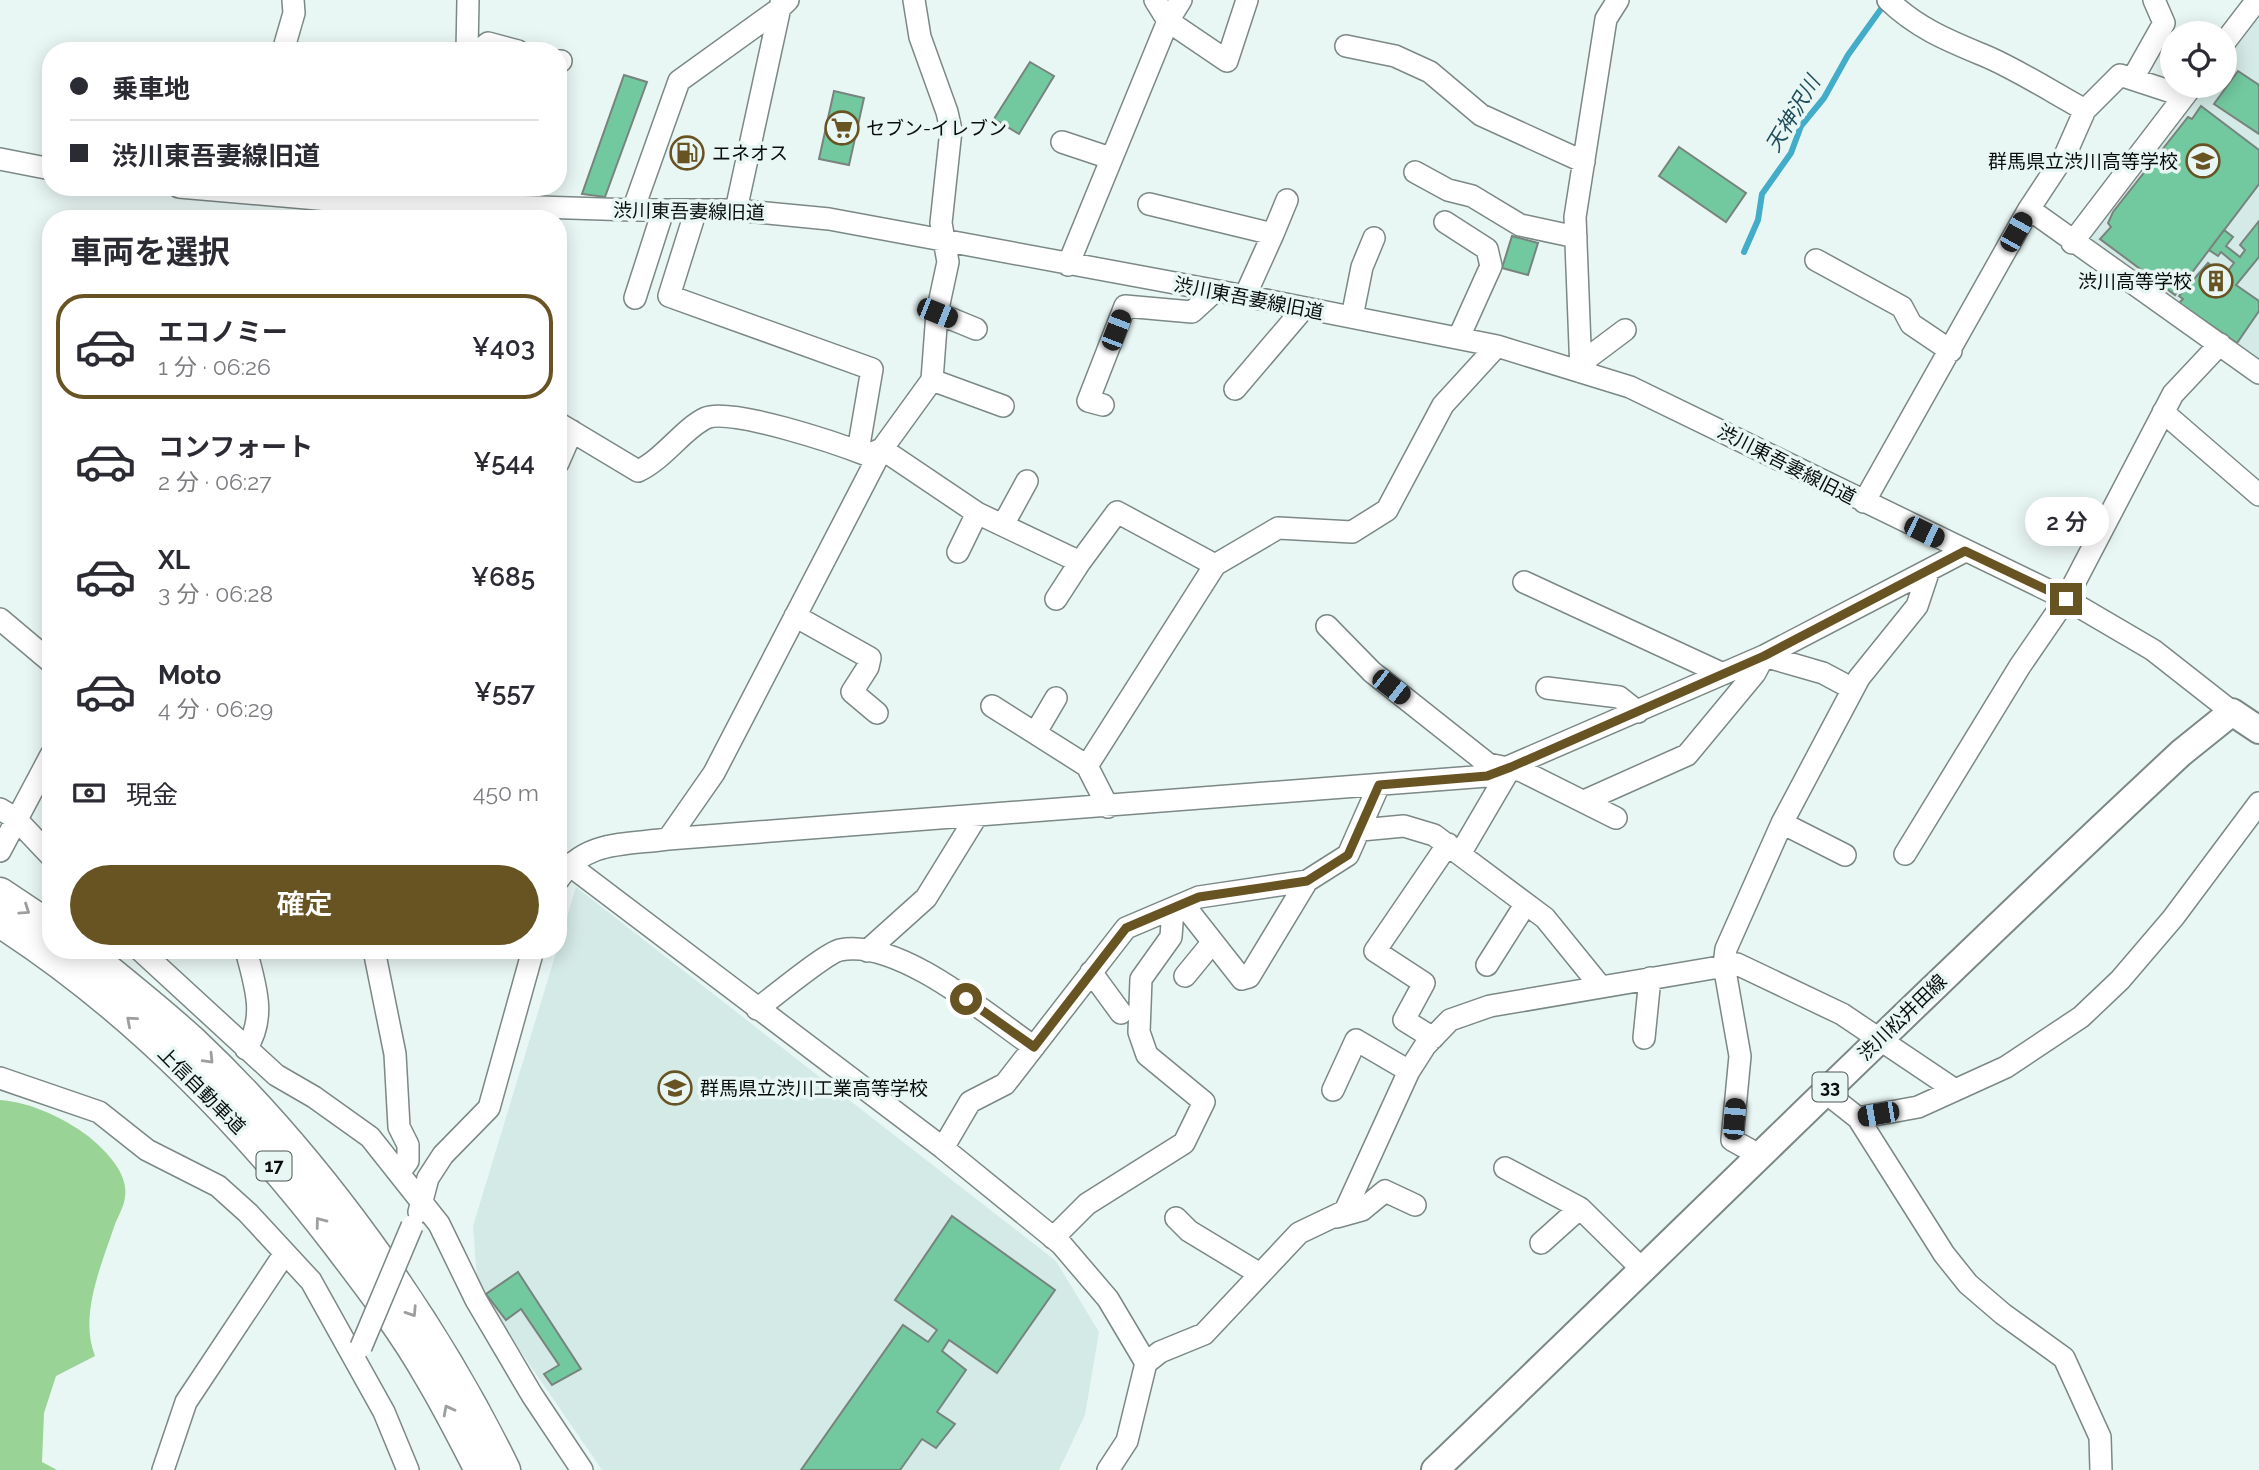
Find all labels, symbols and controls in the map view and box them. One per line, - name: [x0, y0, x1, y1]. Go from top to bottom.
- map controls: [2160, 21, 2237, 98]
- button: locate: [2160, 21, 2237, 98]
- water label: 天神沢川: [1760, 70, 1826, 156]
- text: 乗車地: [112, 74, 190, 104]
- supermarket icon: セブン-イレブン: [823, 109, 861, 147]
- place label: セブン-イレブン: [866, 117, 1007, 139]
- fuel station icon: エネオス: [668, 134, 706, 172]
- text: 渋川東吾妻線旧道: [112, 141, 320, 171]
- place label: エネオス: [712, 142, 788, 164]
- school or university icon: 群馬県立渋川高等学校: [2184, 142, 2222, 180]
- place label: 群馬県立渋川高等学校: [1988, 150, 2178, 172]
- street label: 渋川東吾妻線旧道: [613, 199, 765, 223]
- car: [1997, 209, 2036, 255]
- text: 車両を選択: [70, 233, 230, 270]
- building icon: 渋川高等学校: [2197, 262, 2235, 300]
- place label: 渋川高等学校: [2078, 270, 2192, 292]
- street label: 渋川東吾妻線旧道: [1172, 273, 1326, 323]
- car: [914, 295, 961, 331]
- car: [1099, 307, 1134, 353]
- icon: car: [74, 315, 137, 378]
- text: エコノミー: [158, 317, 288, 347]
- text: ¥403: [472, 332, 535, 362]
- text: 1 分 · 06:26: [158, 353, 271, 380]
- street label: 渋川東吾妻線旧道: [1714, 420, 1860, 508]
- icon: car: [74, 430, 137, 493]
- text: コンフォート: [158, 432, 313, 462]
- text: ¥544: [473, 447, 535, 477]
- text: 2 分 · 06:27: [158, 468, 271, 495]
- callout: 2 分: [2024, 498, 2108, 546]
- text: 2 分: [2046, 508, 2088, 535]
- car: [1901, 513, 1948, 551]
- icon: car: [74, 545, 137, 608]
- text: XL: [158, 545, 190, 575]
- text: ¥685: [471, 562, 535, 592]
- text: 3 分 · 06:28: [158, 580, 273, 607]
- route end: [2050, 583, 2082, 615]
- icon: car: [74, 660, 137, 723]
- text: Moto: [158, 660, 221, 690]
- car: [1368, 666, 1415, 708]
- text: ¥557: [474, 677, 535, 707]
- text: 4 分 · 06:29: [158, 695, 273, 722]
- icon: cash: [70, 774, 108, 812]
- text: 450 m: [473, 779, 539, 806]
- text: 現金: [126, 780, 178, 810]
- button: 確定: [70, 865, 539, 945]
- one-way arrow: [18, 902, 31, 915]
- street label: 渋川松井田線: [1853, 969, 1951, 1065]
- route start: [950, 983, 982, 1015]
- one-way arrow: [126, 1017, 139, 1029]
- street label: 上信自動車道: [154, 1042, 250, 1138]
- one-way arrow: [200, 1050, 213, 1063]
- school or university icon: 群馬県立渋川工業高等学校: [656, 1069, 694, 1107]
- road number: 33: [1812, 1072, 1848, 1102]
- place label: 群馬県立渋川工業高等学校: [700, 1077, 928, 1099]
- car: [1722, 1097, 1747, 1141]
- car: [1856, 1100, 1901, 1128]
- road number: 17: [256, 1152, 292, 1181]
- one-way arrow: [316, 1217, 329, 1230]
- one-way arrow: [404, 1304, 417, 1317]
- one-way arrow: [443, 1405, 456, 1417]

